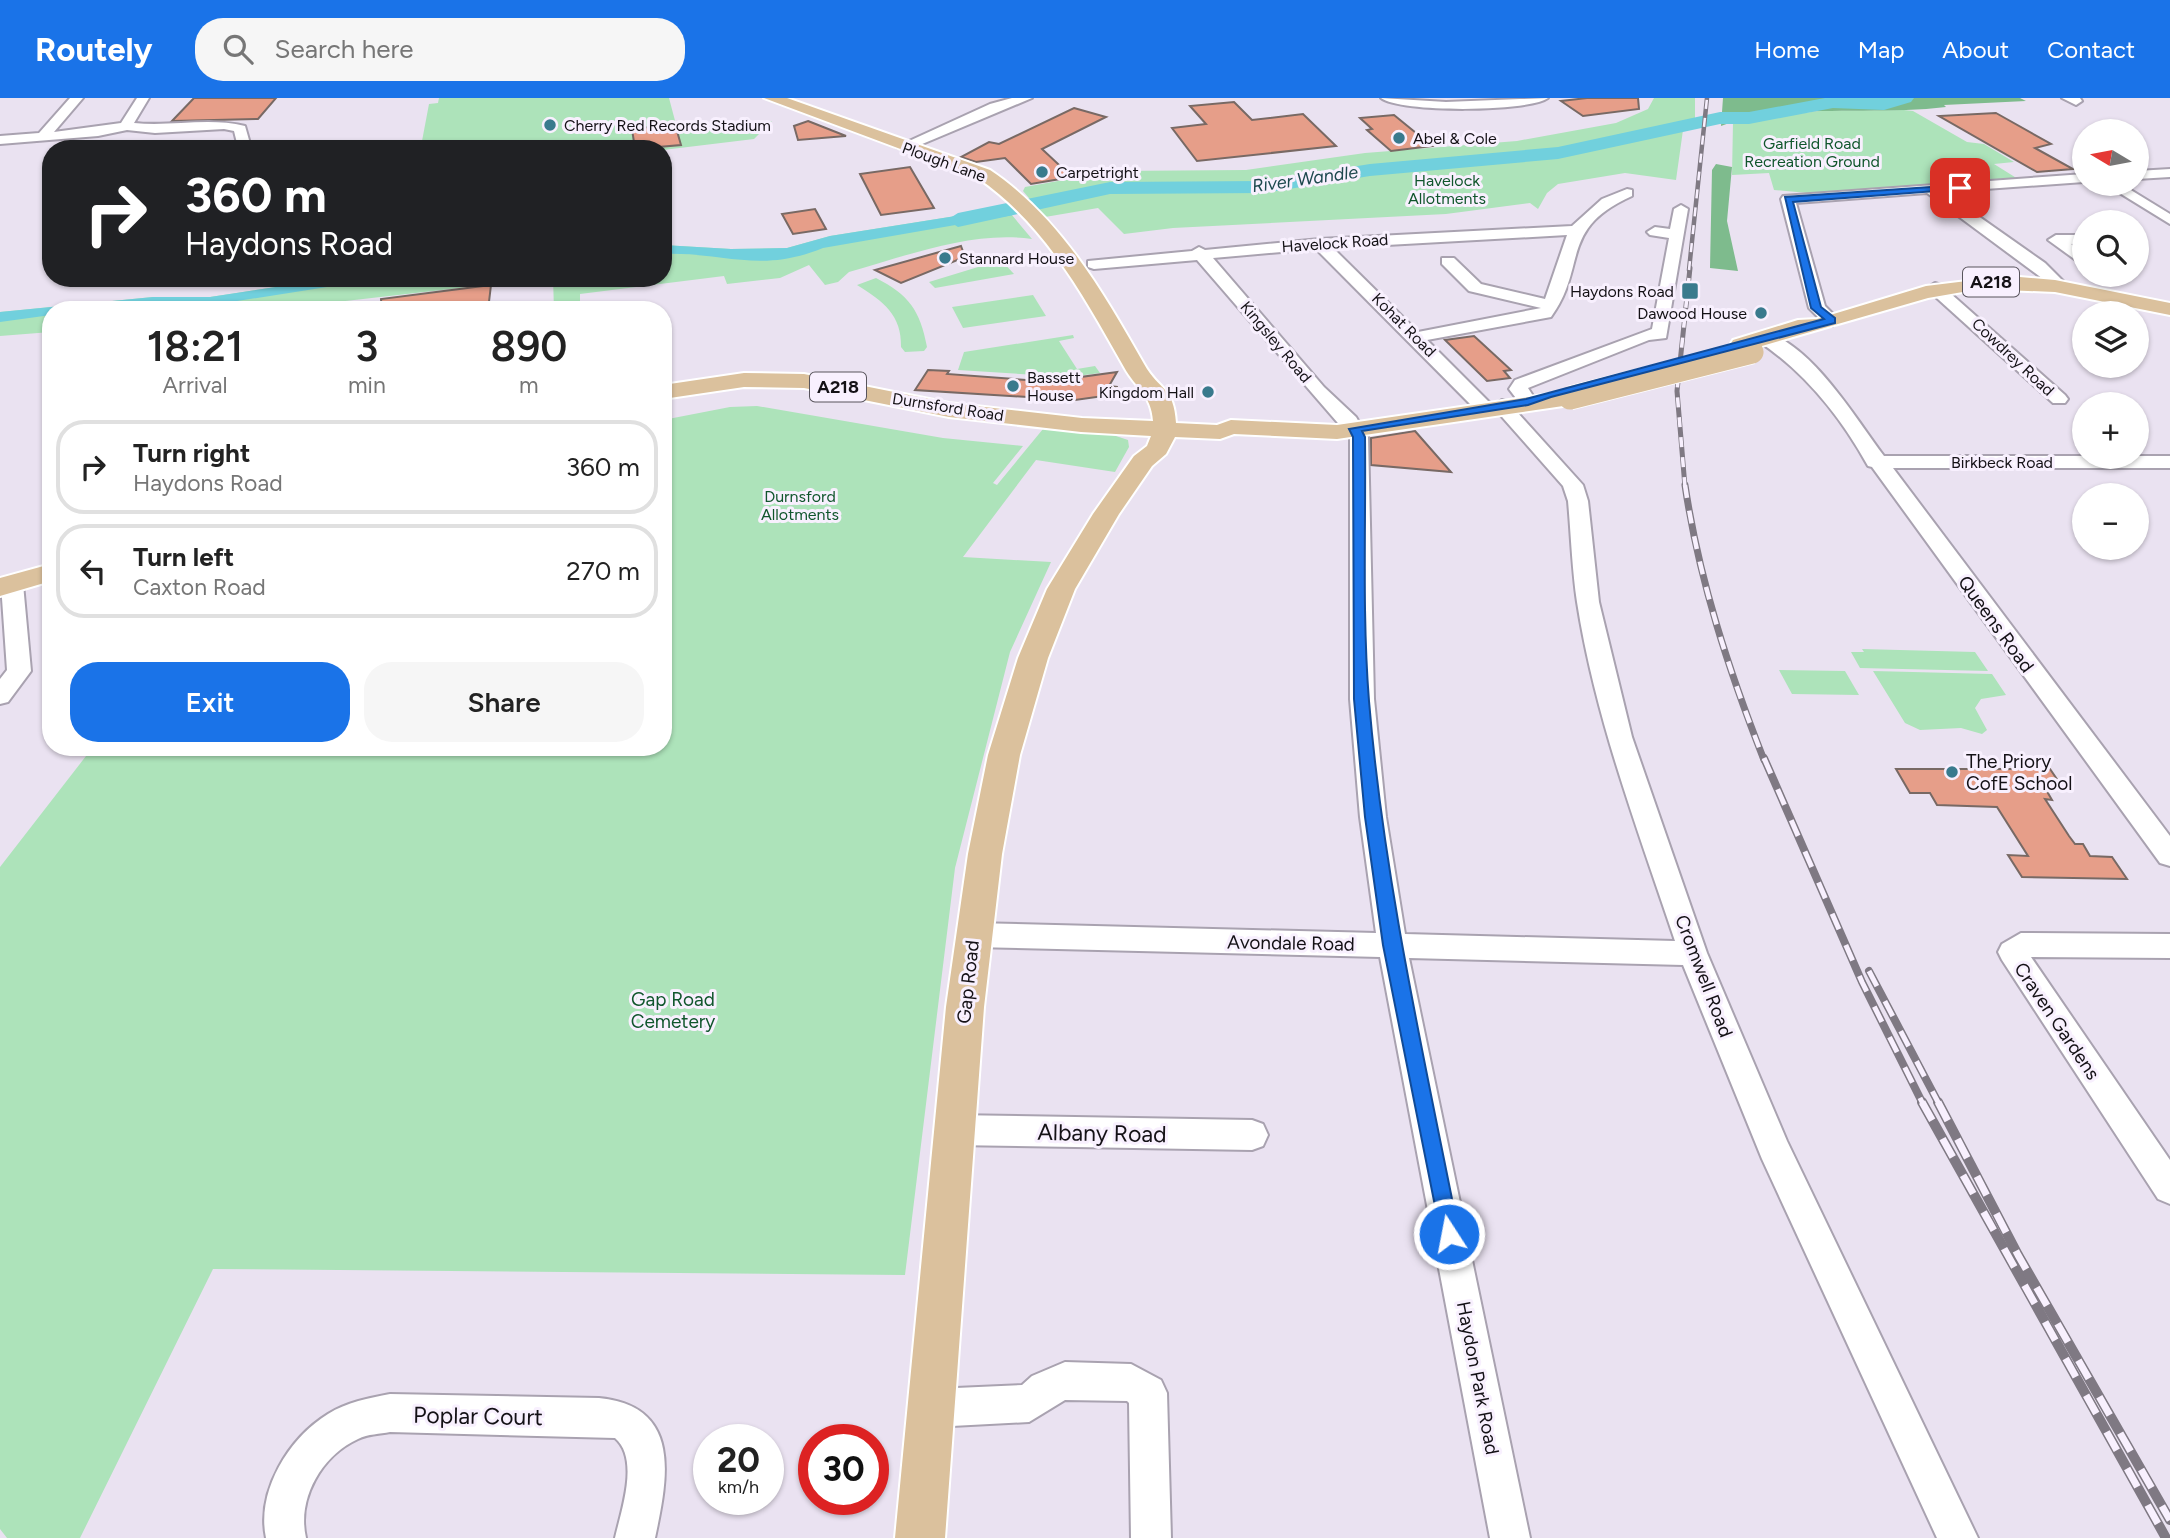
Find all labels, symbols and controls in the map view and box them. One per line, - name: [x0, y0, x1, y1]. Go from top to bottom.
- search box: [195, 18, 685, 81]
- text: Routely: [35, 30, 153, 69]
- icon: search: [219, 30, 257, 68]
- text: Search here: [275, 33, 414, 65]
- text: Home: [1754, 35, 1820, 64]
- text: Map: [1858, 35, 1904, 64]
- text: About: [1942, 35, 2009, 64]
- text: Contact: [2047, 35, 2135, 64]
- place label: Cherry Red Records Stadium: [564, 116, 771, 135]
- marker: Cherry Red Records Stadium: [542, 117, 558, 133]
- north arrow: [2072, 119, 2149, 196]
- map controls: [2072, 119, 2149, 560]
- place label: Abel & Cole: [1413, 129, 1497, 148]
- marker: Abel & Cole: [1391, 130, 1407, 146]
- park label: Garfield Road Recreation Ground: [1744, 134, 1880, 171]
- street label: Plough Lane: [900, 138, 989, 186]
- pin: [1930, 158, 1990, 218]
- water label: River Wandle: [1251, 161, 1359, 197]
- place label: Carpetright: [1056, 163, 1139, 182]
- marker: Carpetright: [1034, 164, 1050, 180]
- text: 360 m: [185, 165, 327, 224]
- icon: right: [70, 168, 161, 259]
- icon: arrive: [1941, 169, 1979, 207]
- park label: Havelock Allotments: [1408, 171, 1486, 208]
- button: search: [2072, 210, 2149, 287]
- text: Haydons Road: [185, 225, 393, 263]
- street label: Havelock Road: [1281, 230, 1389, 256]
- place label: Stannard House: [959, 249, 1074, 268]
- marker: Stannard House: [937, 250, 953, 266]
- road number: A218: [1963, 267, 2019, 296]
- marker: Haydons Road: [1680, 281, 1700, 301]
- place label: Haydons Road: [1570, 282, 1674, 301]
- street label: Kohat Road: [1368, 289, 1440, 361]
- street label: Kingsley Road: [1236, 297, 1316, 387]
- button: layers: [2072, 301, 2149, 378]
- place label: Dawood House: [1637, 304, 1747, 323]
- marker: Dawood House: [1753, 305, 1769, 321]
- street label: Cowdrey Road: [1968, 314, 2058, 400]
- text: 18:21: [147, 321, 243, 372]
- text: 3: [355, 321, 378, 372]
- text: 890: [490, 321, 567, 372]
- place label: Bassett House: [1027, 368, 1081, 405]
- text: Arrival: [163, 371, 227, 399]
- text: min: [348, 371, 386, 399]
- text: m: [519, 371, 539, 399]
- road number: A218: [810, 372, 866, 402]
- marker: Bassett House: [1005, 378, 1021, 394]
- place label: Kingdom Hall: [1099, 383, 1194, 402]
- marker: Kingdom Hall: [1200, 384, 1216, 400]
- street label: Durnsford Road: [891, 389, 1005, 425]
- button: +: [2072, 392, 2149, 469]
- text: Turn right: [133, 437, 250, 469]
- icon: right: [74, 448, 112, 486]
- text: 360 m: [566, 451, 640, 483]
- street label: Birkbeck Road: [1951, 453, 2053, 472]
- text: Haydons Road: [133, 469, 283, 497]
- button: −: [2072, 483, 2149, 560]
- park label: Durnsford Allotments: [761, 487, 839, 524]
- text: Turn left: [133, 541, 234, 573]
- icon: left: [74, 552, 112, 590]
- text: 270 m: [566, 555, 640, 587]
- street label: Queens Road: [1953, 571, 2039, 677]
- text: Caxton Road: [133, 573, 266, 601]
- button: Exit: [70, 662, 350, 742]
- button: Share: [364, 662, 644, 742]
- place label: The Priory CofE School: [1966, 750, 2072, 795]
- marker: The Priory CofE School: [1944, 764, 1960, 780]
- street label: Cromwell Road: [1670, 912, 1738, 1040]
- street label: Avondale Road: [1227, 930, 1355, 956]
- street label: Gap Road: [952, 939, 984, 1025]
- street label: Craven Gardens: [2009, 958, 2105, 1084]
- park label: Gap Road Cemetery: [631, 988, 715, 1033]
- street label: Albany Road: [1037, 1118, 1167, 1148]
- position arrow: [1412, 1197, 1486, 1271]
- street label: Haydon Park Road: [1452, 1299, 1504, 1457]
- street label: Poplar Court: [413, 1401, 543, 1431]
- speed limit sign: 30: [798, 1424, 889, 1515]
- text: 20: [717, 1439, 760, 1481]
- text: km/h: [718, 1476, 759, 1498]

